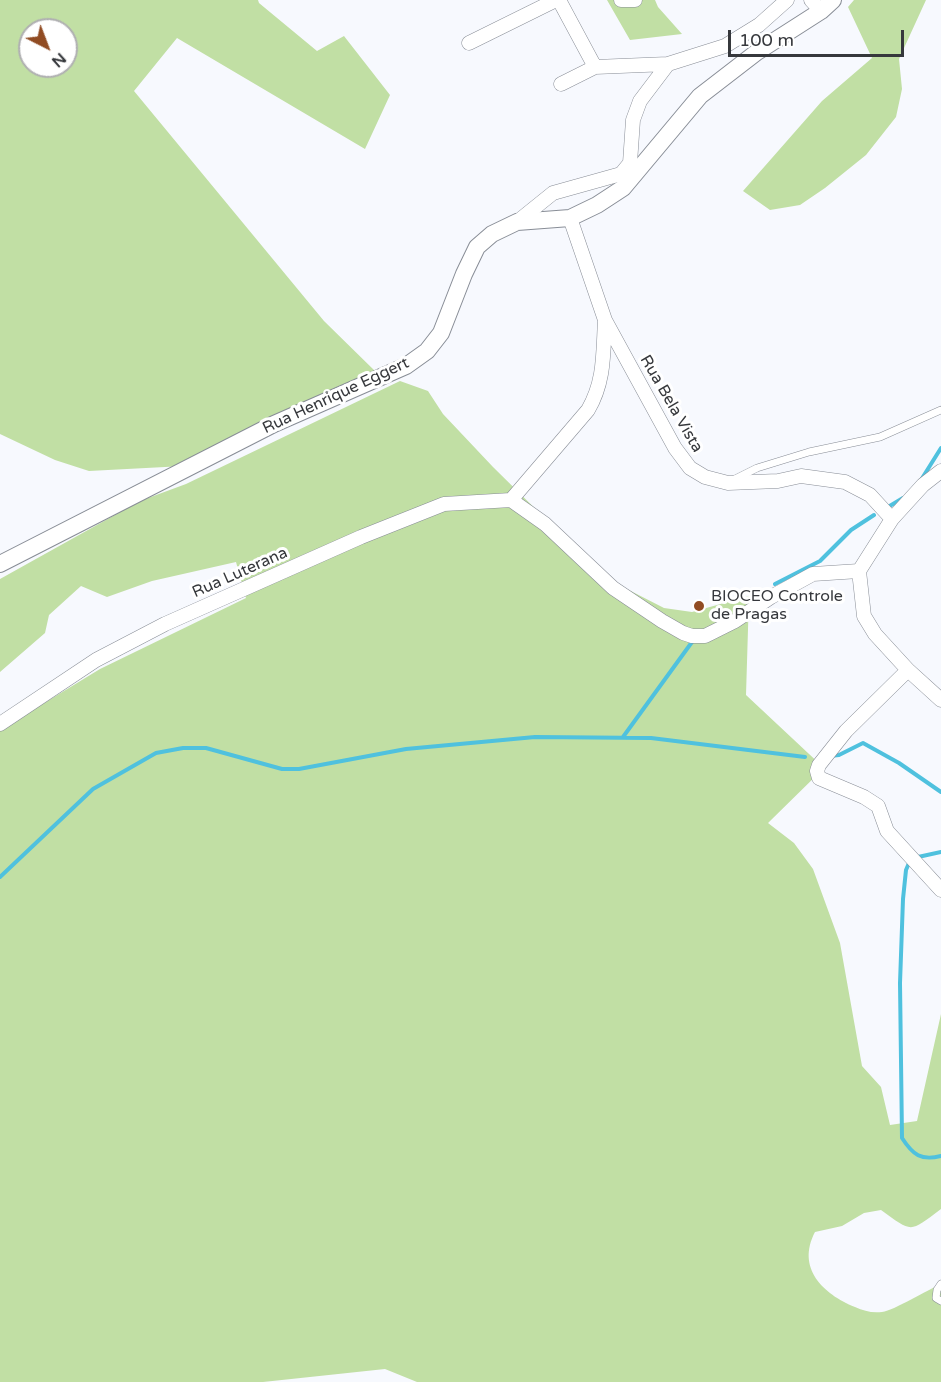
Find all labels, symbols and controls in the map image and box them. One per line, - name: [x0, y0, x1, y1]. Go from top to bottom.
- north arrow: [18, 18, 78, 78]
- scale bar: [731, 18, 906, 56]
- text: 100 m: [739, 29, 794, 51]
- text: N: [47, 48, 70, 72]
- street label: Rua Bela Vista: [635, 352, 707, 456]
- street label: Rua Henrique Eggert: [260, 354, 412, 438]
- street label: Rua Luterana: [189, 543, 291, 603]
- place label: BIOCEO Controle de Pragas: [711, 587, 843, 625]
- marker: BIOCEO Controle de Pragas: [692, 599, 706, 613]

